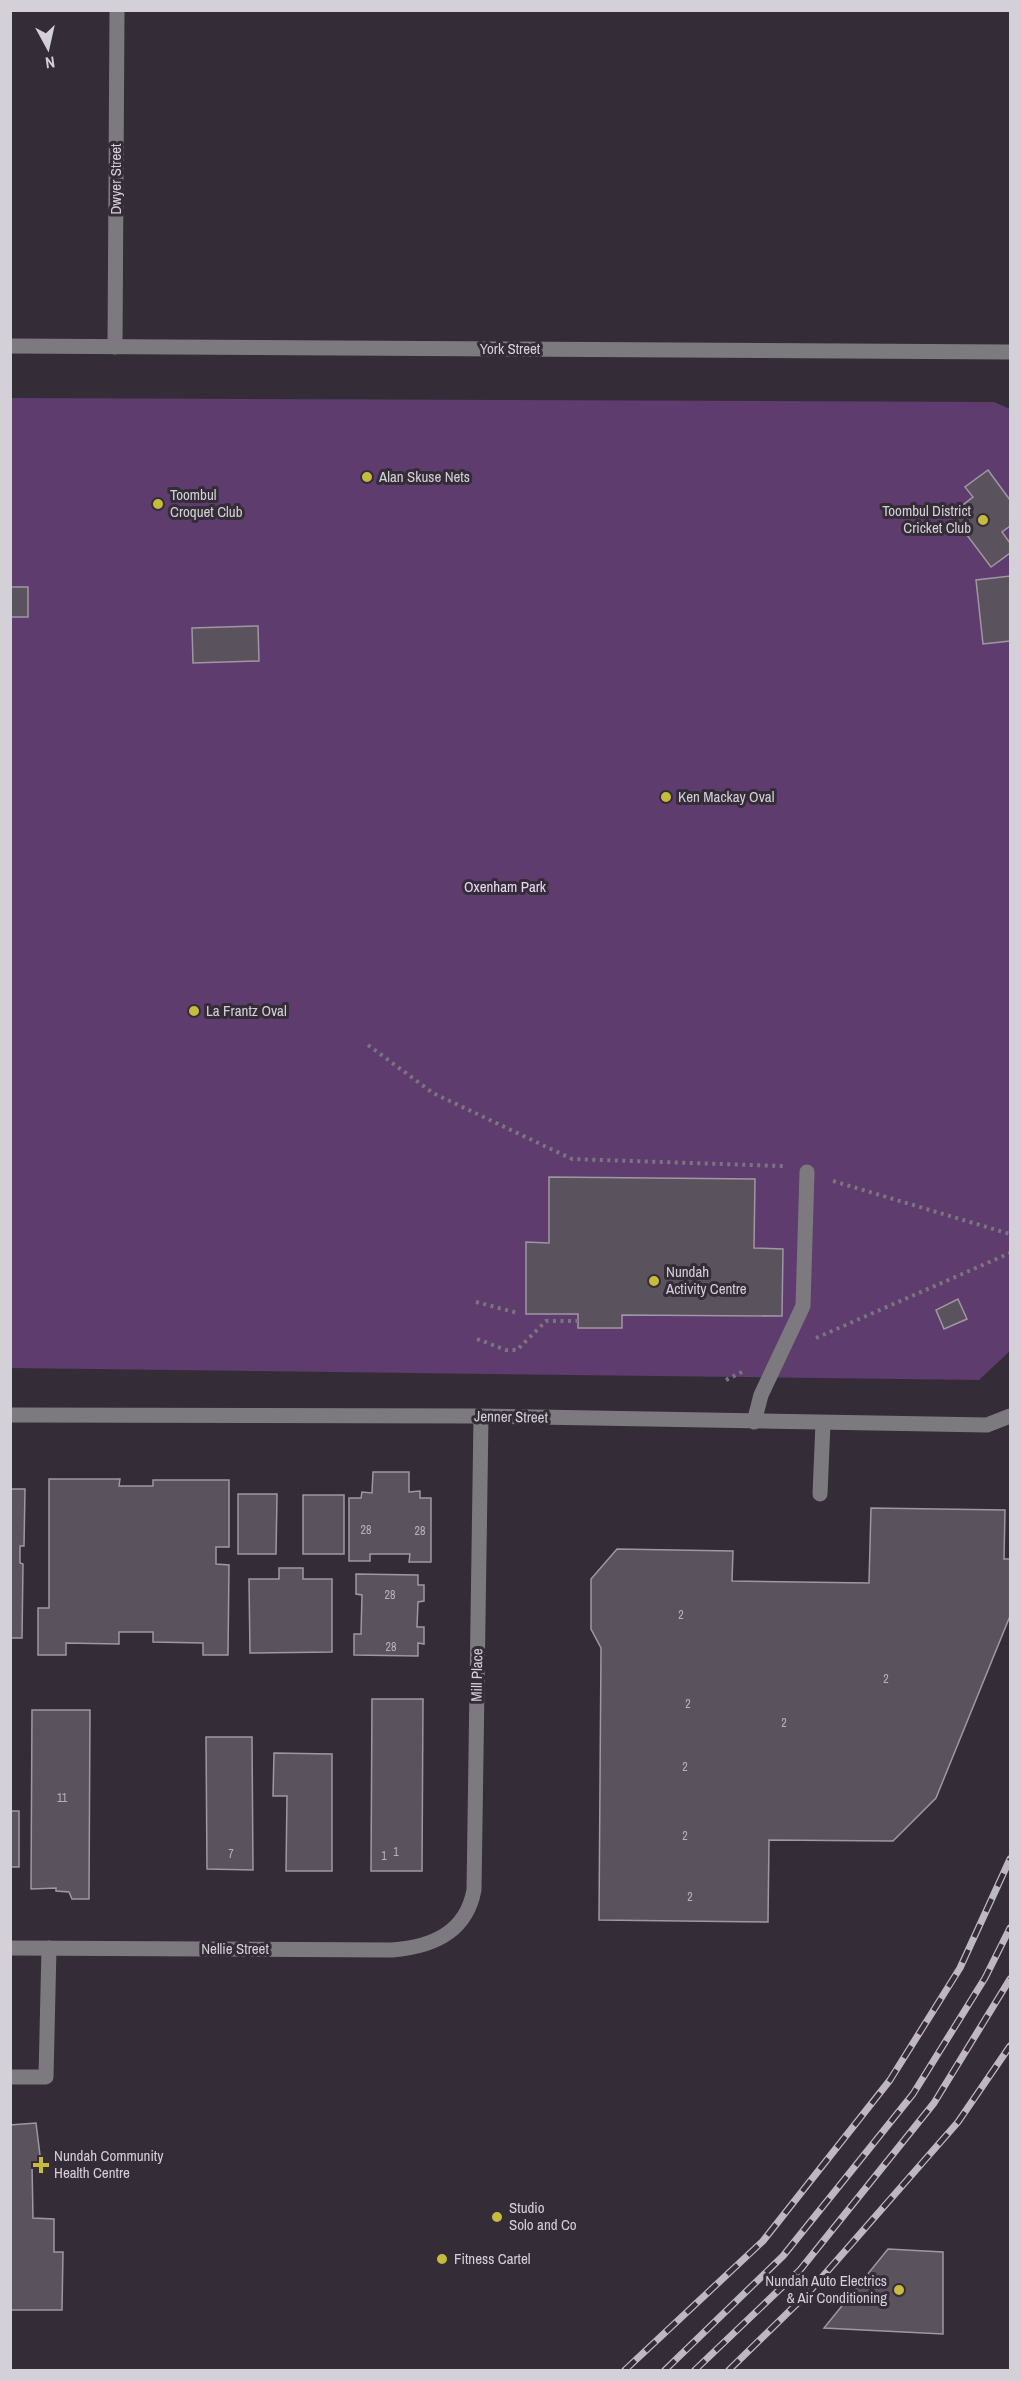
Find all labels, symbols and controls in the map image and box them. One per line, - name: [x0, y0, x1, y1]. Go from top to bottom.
- north arrow: [18, 18, 78, 78]
- text: N: [44, 51, 56, 74]
- street label: Dwyer Street: [105, 143, 126, 215]
- street label: York Street: [480, 338, 541, 359]
- place label: Alan Skuse Nets: [378, 466, 470, 487]
- marker: Alan Skuse Nets: [360, 470, 374, 484]
- place label: Toombul Croquet Club: [170, 484, 243, 522]
- marker: Toombul Croquet Club: [151, 497, 165, 511]
- place label: Toombul District Cricket Club: [882, 500, 972, 538]
- marker: Toombul District Cricket Club: [976, 513, 990, 527]
- place label: Ken Mackay Oval: [678, 786, 774, 807]
- marker: Ken Mackay Oval: [659, 790, 673, 804]
- park label: Oxenham Park: [464, 876, 547, 897]
- place label: La Frantz Oval: [206, 1000, 287, 1021]
- marker: La Frantz Oval: [187, 1004, 201, 1018]
- place label: Nundah Activity Centre: [665, 1261, 747, 1299]
- marker: Nundah Activity Centre: [647, 1274, 661, 1288]
- street label: Jenner Street: [474, 1405, 549, 1428]
- house number: 28: [361, 1522, 371, 1538]
- house number: 28: [415, 1523, 425, 1539]
- house number: 28: [385, 1587, 395, 1603]
- house number: 2: [678, 1607, 684, 1623]
- house number: 28: [386, 1639, 396, 1655]
- street label: Mill Place: [466, 1648, 487, 1702]
- house number: 2: [883, 1671, 889, 1687]
- house number: 2: [685, 1696, 691, 1712]
- house number: 2: [781, 1715, 787, 1731]
- house number: 2: [682, 1759, 688, 1775]
- house number: 11: [57, 1790, 68, 1806]
- house number: 2: [682, 1828, 688, 1844]
- house number: 1: [393, 1844, 399, 1860]
- house number: 7: [228, 1846, 234, 1862]
- house number: 1: [381, 1848, 387, 1864]
- house number: 2: [687, 1889, 693, 1905]
- street label: Nellie Street: [201, 1938, 269, 1959]
- place label: Nundah Community Health Centre: [54, 2145, 164, 2183]
- marker: Nundah Community Health Centre: [32, 2156, 50, 2174]
- place label: Studio Solo and Co: [509, 2197, 577, 2235]
- marker: Studio Solo and Co: [490, 2210, 504, 2224]
- place label: Fitness Cartel: [454, 2248, 531, 2269]
- marker: Fitness Cartel: [435, 2252, 449, 2266]
- place label: Nundah Auto Electrics & Air Conditioning: [765, 2270, 887, 2308]
- marker: Nundah Auto Electrics & Air Conditioning: [892, 2283, 906, 2297]

